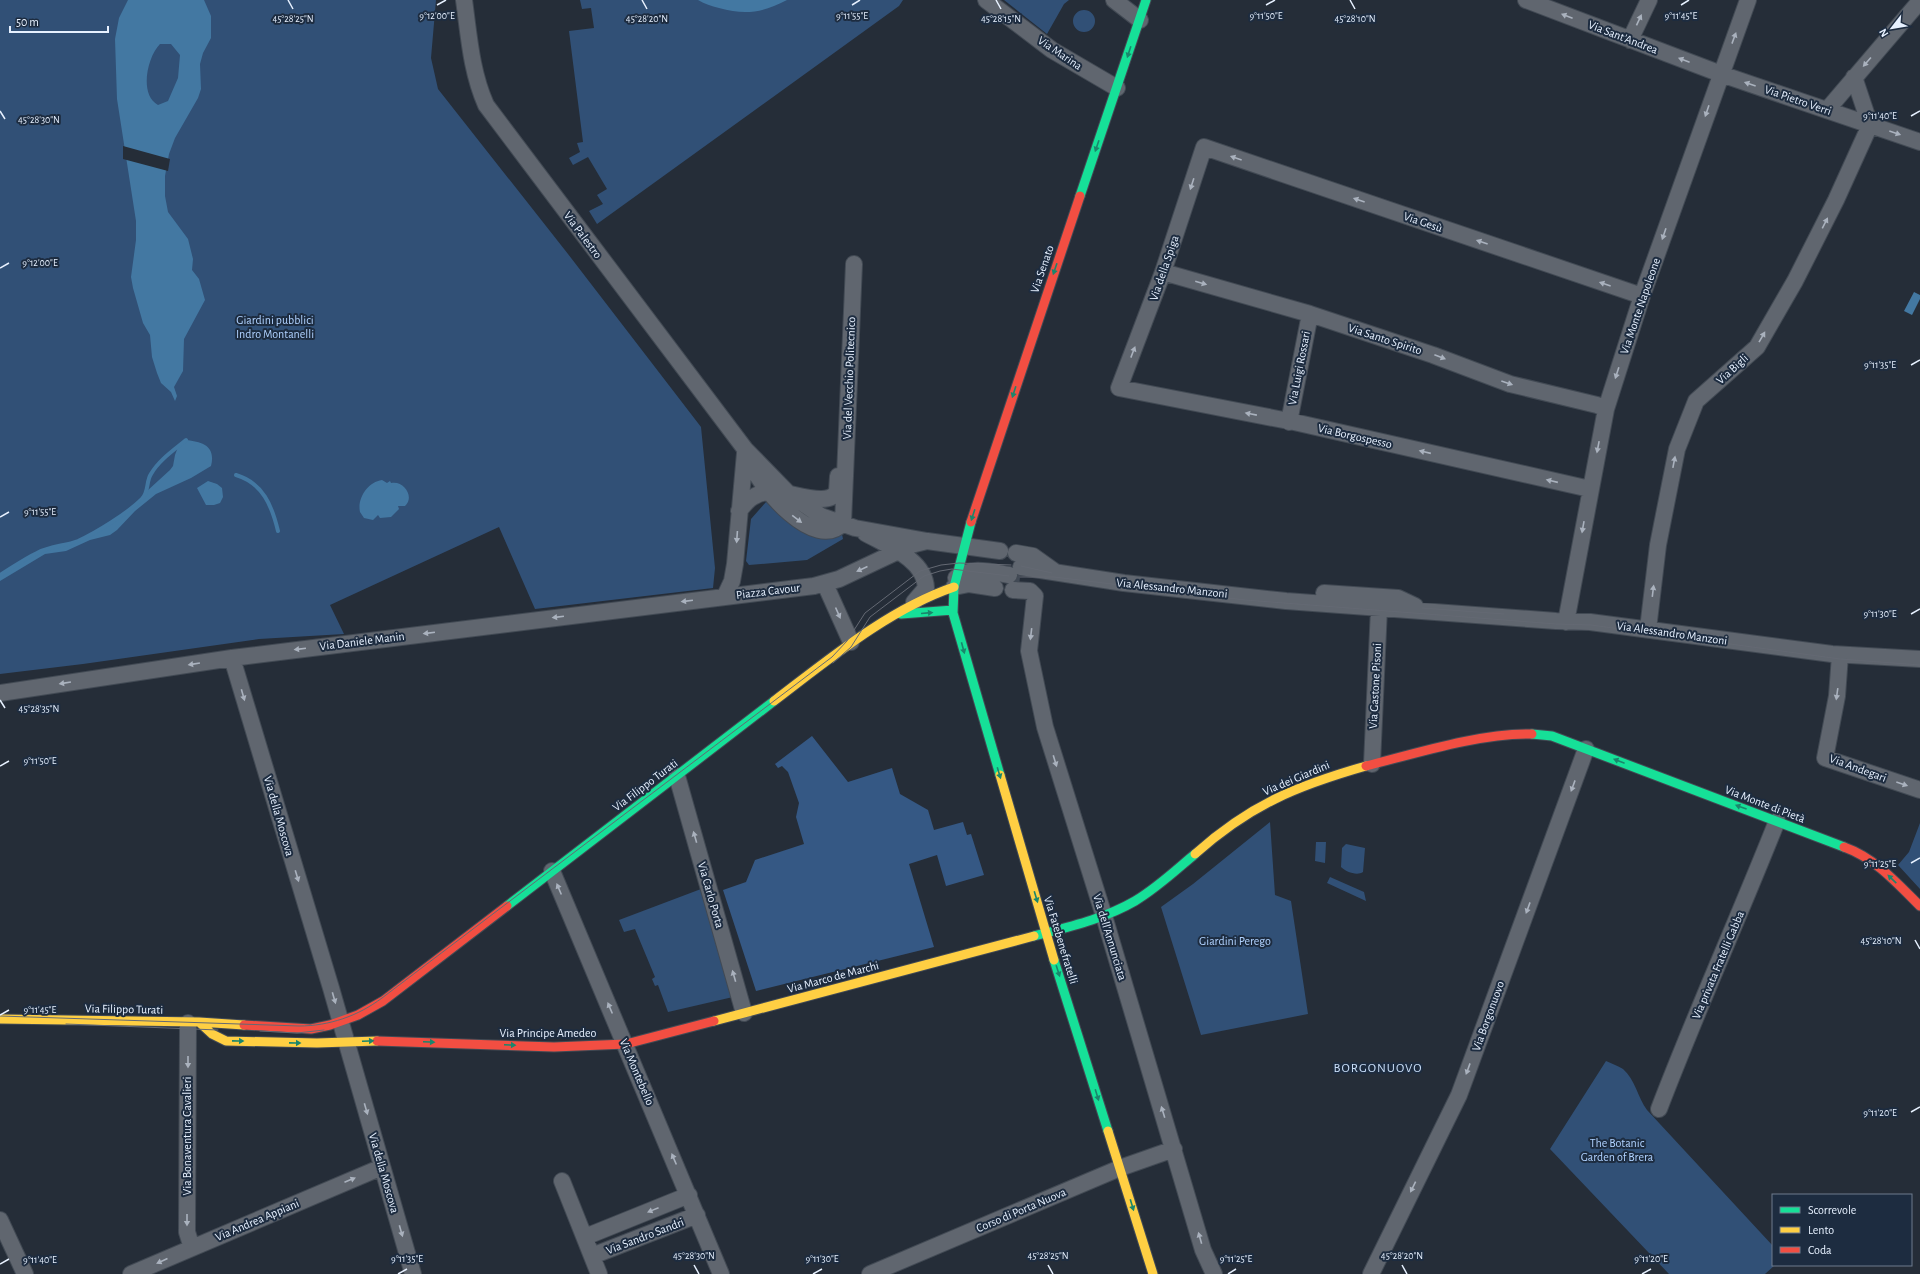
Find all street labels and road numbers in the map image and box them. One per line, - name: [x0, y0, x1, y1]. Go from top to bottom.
- street label: Via Sant'Andrea: [1586, 18, 1660, 56]
- street label: Via Marina: [1036, 34, 1085, 72]
- street label: Via Pietro Verri: [1763, 83, 1833, 117]
- street label: Via Palestro: [562, 209, 604, 261]
- street label: Via Gesù: [1402, 210, 1444, 234]
- street label: Via della Spiga: [1147, 233, 1181, 302]
- street label: Via Senato: [1028, 244, 1056, 294]
- street label: Via Monte Napoleone: [1618, 256, 1662, 356]
- street label: Via del Vecchio Politecnico: [841, 316, 857, 440]
- street label: Via Santo Spirito: [1347, 321, 1423, 357]
- street label: Via Luigi Rossari: [1286, 330, 1312, 406]
- street label: Via Bigli: [1714, 352, 1750, 386]
- street label: Via Borgospesso: [1317, 422, 1393, 450]
- street label: Via Alessandro Manzoni: [1116, 576, 1228, 600]
- street label: Piazza Cavour: [735, 581, 801, 601]
- street label: Via Alessandro Manzoni: [1616, 619, 1728, 647]
- street label: Via Daniele Manin: [319, 630, 405, 652]
- street label: Via Gastone Pisoni: [1367, 643, 1383, 729]
- street label: Via Andegari: [1828, 752, 1888, 784]
- street label: Via Filippo Turati: [610, 757, 680, 813]
- street label: Via dei Giardini: [1261, 759, 1331, 797]
- street label: Via della Moscova: [262, 775, 296, 858]
- street label: Via Monte di Pietà: [1723, 783, 1807, 825]
- street label: Via Carlo Porta: [696, 860, 726, 930]
- street label: Via dell'Annunciata: [1091, 892, 1129, 982]
- street label: Via Fatebenefratelli: [1042, 895, 1080, 985]
- street label: Via privata Fratelli Gabba: [1690, 909, 1746, 1021]
- street label: Via Marco de Marchi: [786, 959, 880, 995]
- street label: Via Borgonuovo: [1470, 979, 1506, 1053]
- street label: Via Filippo Turati: [85, 1002, 163, 1016]
- street label: Via Principe Amedeo: [500, 1027, 597, 1039]
- street label: Via Montebello: [618, 1037, 656, 1107]
- street label: Via Bonaventura Cavalieri: [181, 1077, 193, 1195]
- street label: Via della Moscova: [367, 1132, 401, 1215]
- street label: Corso di Porta Nuova: [974, 1186, 1068, 1234]
- street label: Via Andrea Appiani: [213, 1197, 301, 1243]
- street label: Via Sandro Sandri: [604, 1216, 686, 1256]

